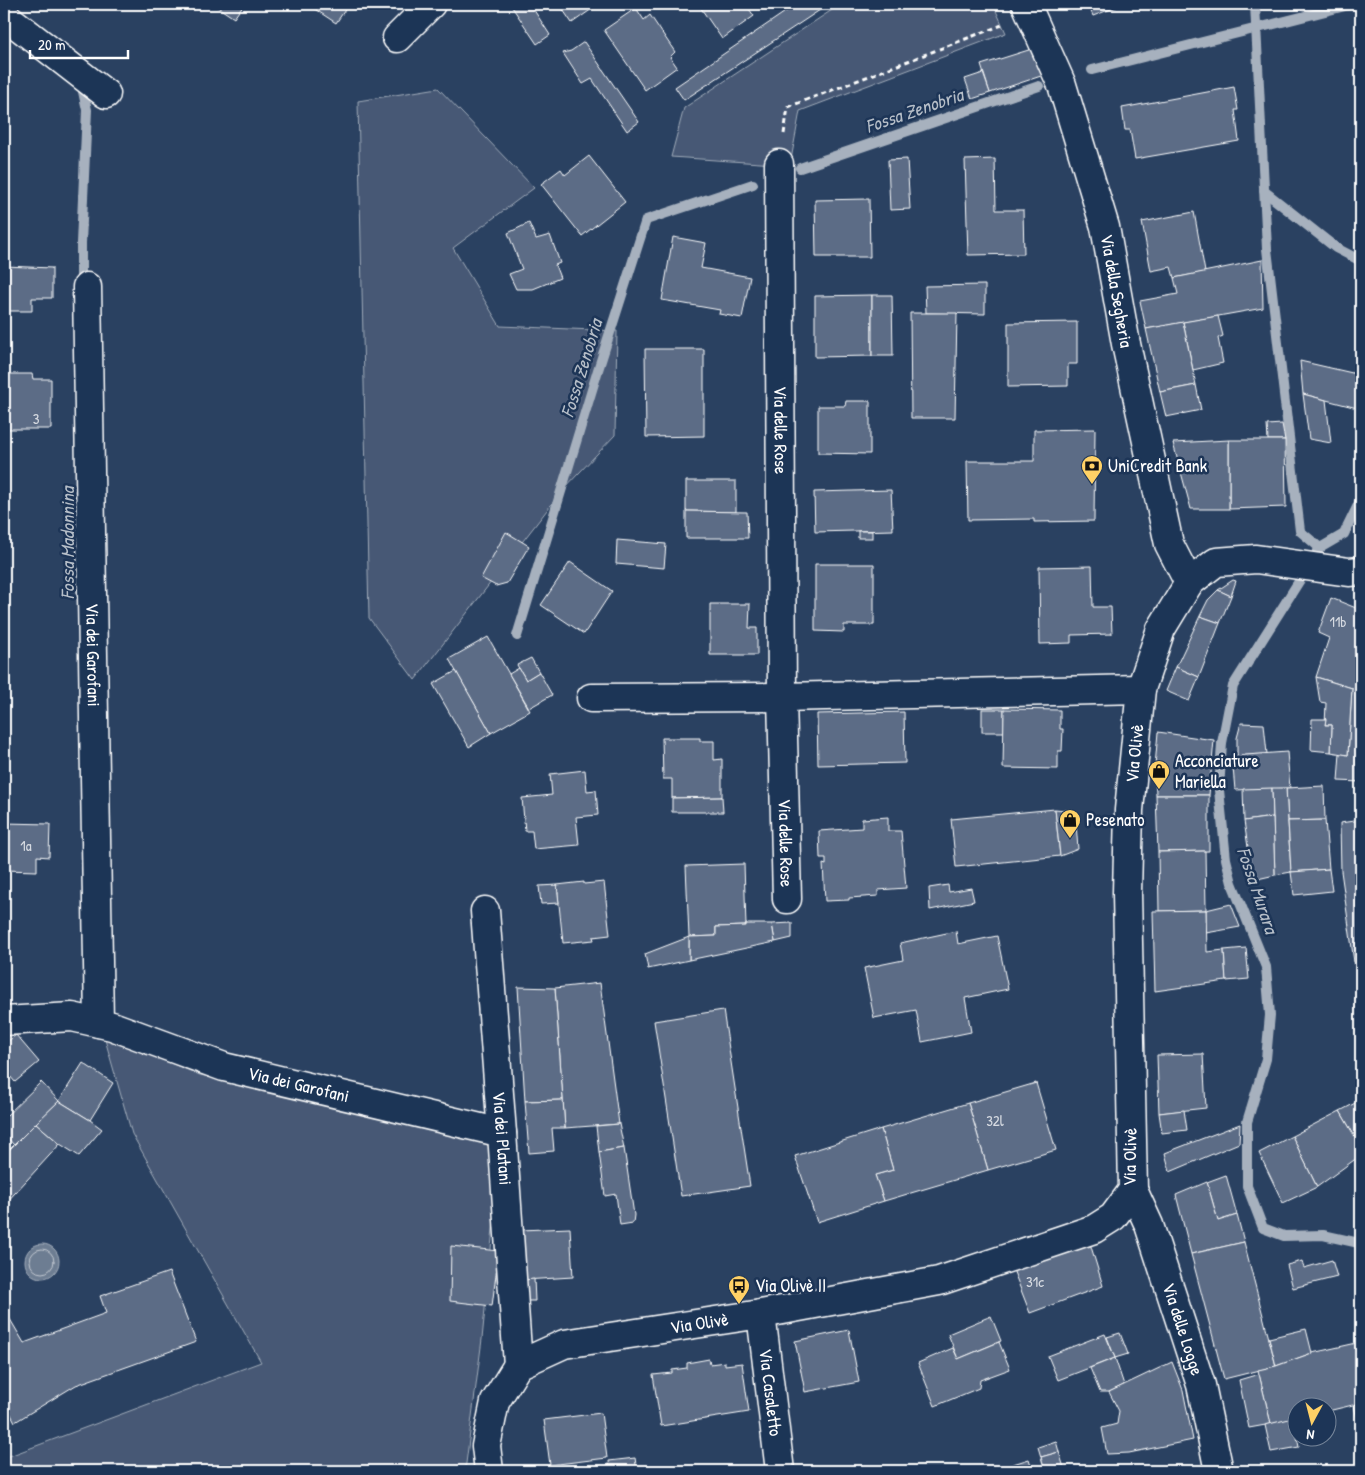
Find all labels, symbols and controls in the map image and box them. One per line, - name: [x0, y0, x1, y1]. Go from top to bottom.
- scale bar: [30, 28, 128, 60]
- text: 20 m: [38, 34, 65, 55]
- water label: Fossa Zenobria: [862, 80, 969, 139]
- street label: Via della Segheria: [1095, 232, 1139, 350]
- water label: Fossa Zenobria: [554, 313, 609, 420]
- street label: Via delle Rose: [768, 386, 794, 474]
- house number: 3: [33, 408, 40, 429]
- place label: UniCredit Bank: [1108, 453, 1208, 478]
- bank icon: UniCredit Bank: [1080, 454, 1104, 485]
- water label: Fossa Madonnina: [54, 484, 80, 599]
- street label: Via dei Garofani: [80, 603, 107, 707]
- house number: 11b: [1329, 611, 1347, 632]
- street label: Via Olivè: [1119, 723, 1149, 784]
- place label: Acconciature Mariella: [1175, 748, 1259, 794]
- shop icon: Acconciature Mariella: [1147, 759, 1171, 790]
- street label: Via delle Rose: [773, 799, 800, 887]
- place label: Pesenato: [1086, 807, 1145, 832]
- shop icon: Pesenato: [1058, 808, 1082, 839]
- house number: 1a: [20, 835, 32, 856]
- water label: Fossa Murara: [1231, 843, 1286, 939]
- street label: Via dei Garofani: [245, 1060, 352, 1108]
- street label: Via dei Platani: [487, 1091, 519, 1186]
- house number: 32l: [986, 1110, 1004, 1131]
- street label: Via Olivè: [1116, 1128, 1143, 1186]
- house number: 31c: [1026, 1271, 1044, 1292]
- place label: Via Olivè II: [755, 1273, 826, 1298]
- bus stop icon: Via Olivè II: [727, 1274, 751, 1305]
- street label: Via delle Logge: [1157, 1280, 1210, 1378]
- street label: Via Olivè: [668, 1306, 730, 1340]
- street label: Via Casaletto: [753, 1347, 789, 1438]
- north arrow: [1288, 1398, 1338, 1448]
- text: N: [1305, 1425, 1315, 1445]

